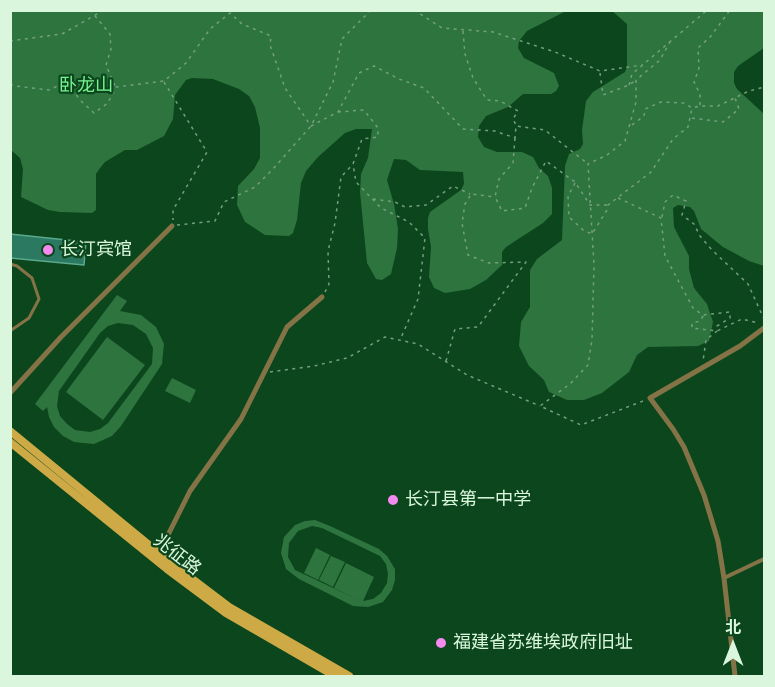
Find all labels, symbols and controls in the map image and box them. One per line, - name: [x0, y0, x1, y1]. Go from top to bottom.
- park label: 卧龙山: [59, 75, 113, 97]
- place label: 长汀宾馆: [60, 239, 132, 261]
- marker: 长汀宾馆: [41, 243, 55, 257]
- place label: 长汀县第一中学: [405, 489, 531, 511]
- marker: 长汀县第一中学: [386, 493, 400, 507]
- street label: 兆征路: [149, 530, 205, 580]
- north arrow: [703, 615, 763, 675]
- text: 北: [725, 616, 741, 638]
- place label: 福建省苏维埃政府旧址: [453, 632, 633, 654]
- marker: 福建省苏维埃政府旧址: [434, 636, 448, 650]

